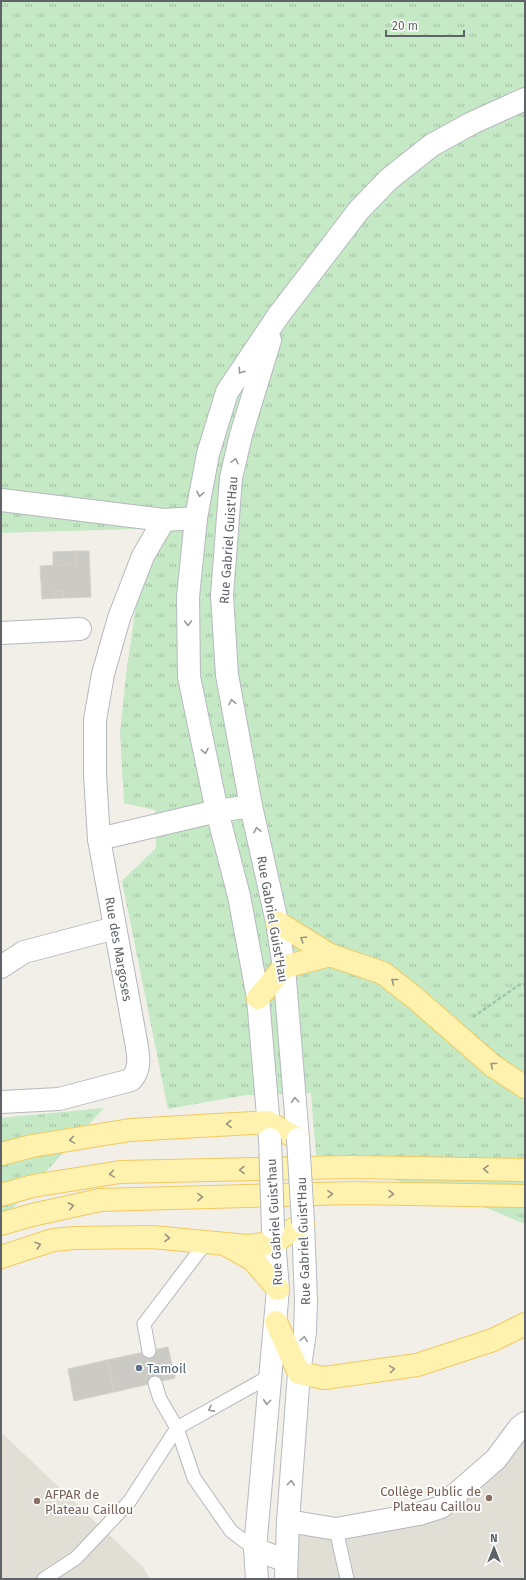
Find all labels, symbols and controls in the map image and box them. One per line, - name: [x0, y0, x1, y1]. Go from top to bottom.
- scale bar: [386, 12, 464, 38]
- text: 20 m: [392, 19, 418, 33]
- one-way arrow: [239, 367, 246, 374]
- one-way arrow: [230, 458, 239, 465]
- street label: Rue Gabriel Guist'Hau: [217, 476, 240, 605]
- one-way arrow: [197, 490, 205, 497]
- one-way arrow: [184, 620, 192, 626]
- one-way arrow: [228, 699, 237, 705]
- one-way arrow: [200, 748, 208, 754]
- one-way arrow: [253, 826, 261, 833]
- street label: Rue Gabriel Guist'Hau: [254, 855, 291, 984]
- street label: Rue des Margoses: [102, 896, 135, 1002]
- one-way arrow: [300, 936, 307, 943]
- one-way arrow: [391, 979, 398, 986]
- one-way arrow: [490, 1063, 497, 1070]
- one-way arrow: [291, 1097, 300, 1103]
- one-way arrow: [226, 1119, 233, 1128]
- one-way arrow: [69, 1135, 76, 1143]
- street label: Rue Gabriel Guist'hau: [264, 1158, 285, 1286]
- one-way arrow: [483, 1165, 489, 1174]
- one-way arrow: [239, 1166, 245, 1174]
- one-way arrow: [109, 1169, 115, 1178]
- street label: Rue Gabriel Guist'Hau: [294, 1177, 313, 1305]
- one-way arrow: [327, 1190, 333, 1198]
- one-way arrow: [388, 1190, 394, 1198]
- one-way arrow: [197, 1193, 203, 1201]
- one-way arrow: [67, 1203, 74, 1211]
- one-way arrow: [164, 1234, 170, 1243]
- one-way arrow: [34, 1241, 41, 1250]
- one-way arrow: [299, 1336, 308, 1342]
- place label: Tamoil: [147, 1361, 187, 1376]
- marker: Tamoil: [134, 1363, 144, 1373]
- one-way arrow: [389, 1365, 396, 1374]
- one-way arrow: [263, 1399, 272, 1405]
- one-way arrow: [208, 1404, 215, 1411]
- one-way arrow: [286, 1480, 295, 1486]
- place label: Collège Public de Plateau Caillou: [380, 1484, 481, 1514]
- place label: AFPAR de Plateau Caillou: [45, 1487, 133, 1517]
- marker: Collège Public de Plateau Caillou: [484, 1493, 494, 1503]
- marker: AFPAR de Plateau Caillou: [32, 1496, 42, 1506]
- north arrow: [474, 1528, 514, 1568]
- text: N: [490, 1532, 498, 1545]

